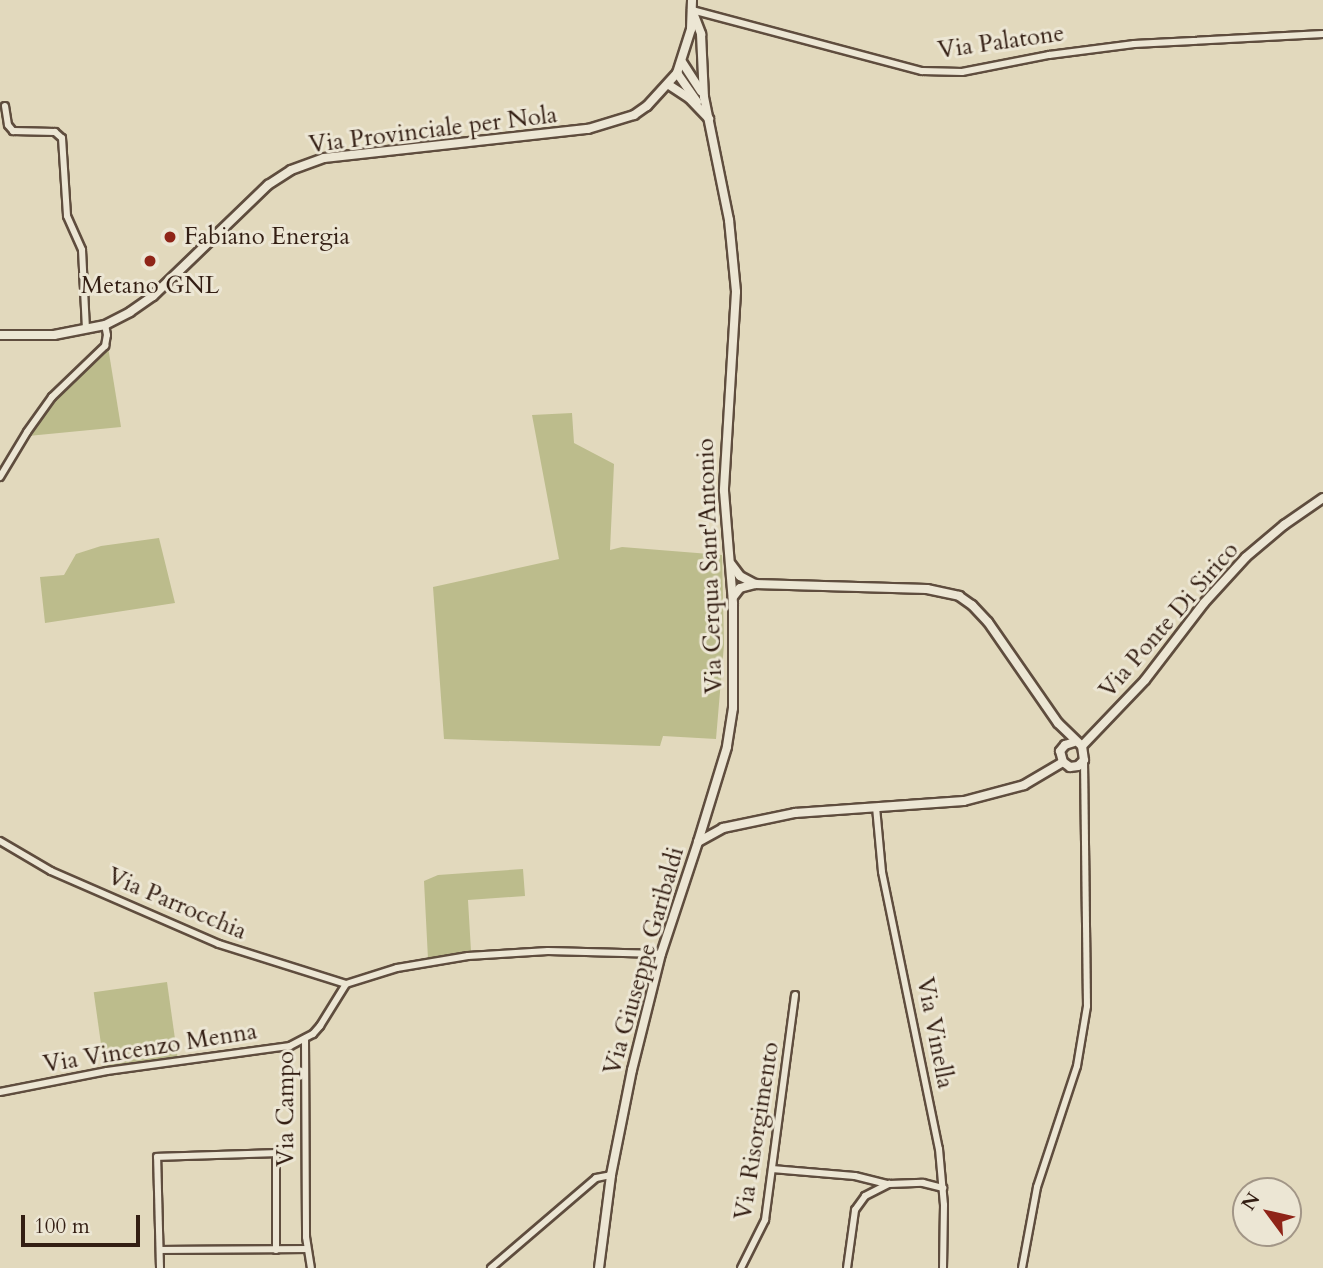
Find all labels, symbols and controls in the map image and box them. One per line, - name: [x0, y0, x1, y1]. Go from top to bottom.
- street label: Via Palatone: [936, 19, 1066, 65]
- street label: Via Provinciale per Nola: [307, 100, 559, 160]
- place label: Fabiano Energia: [184, 223, 350, 251]
- marker: Fabiano Energia: [162, 229, 178, 245]
- marker: Metano GNL: [142, 253, 158, 269]
- place label: Metano GNL: [81, 272, 219, 300]
- street label: Via Cerqua Sant'Antonio: [691, 438, 729, 694]
- street label: Via Ponte Di Sirico: [1093, 536, 1245, 704]
- street label: Via Giuseppe Garibaldi: [598, 844, 690, 1078]
- street label: Via Parrocchia: [103, 862, 251, 946]
- street label: Via Vinella: [910, 975, 960, 1091]
- street label: Via Vincenzo Menna: [41, 1017, 259, 1079]
- street label: Via Risorgimento: [729, 1040, 785, 1222]
- street label: Via Campo: [272, 1051, 300, 1167]
- north arrow: [1232, 1177, 1302, 1247]
- text: N: [1236, 1188, 1266, 1216]
- scale bar: [24, 1202, 144, 1246]
- text: 100 m: [34, 1212, 90, 1241]

